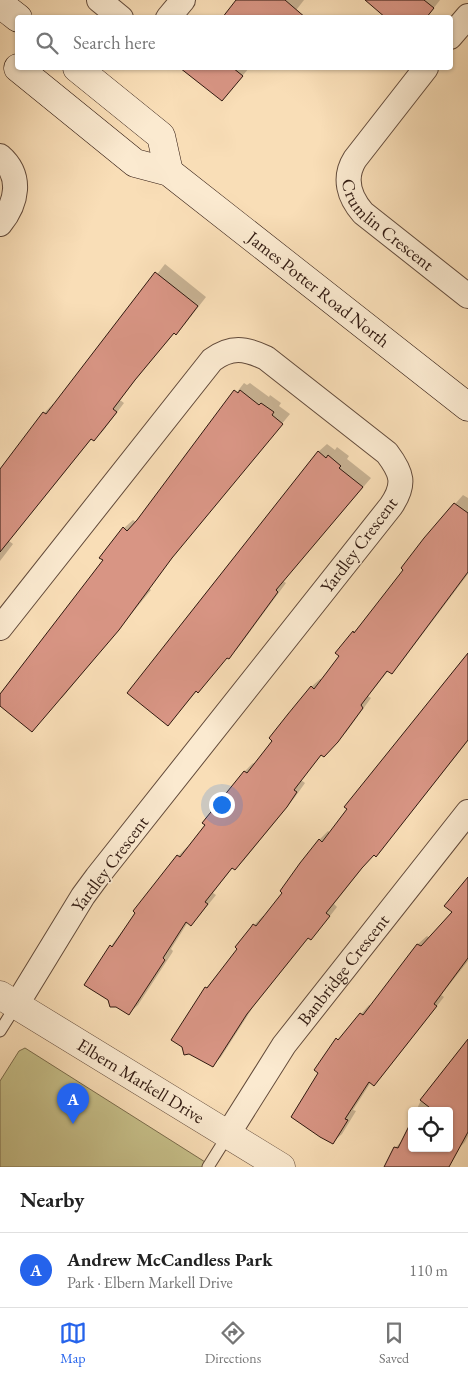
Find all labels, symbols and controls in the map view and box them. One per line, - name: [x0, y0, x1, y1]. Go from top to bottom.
- search box: [15, 15, 453, 70]
- icon: search: [33, 29, 61, 57]
- text: Search here: [73, 30, 155, 55]
- street label: Crumlin Crescent: [337, 177, 439, 276]
- street label: James Potter Road North: [241, 225, 395, 352]
- street label: Yardley Crescent: [315, 492, 402, 597]
- your location: [209, 792, 235, 818]
- street label: Yardley Crescent: [66, 811, 153, 916]
- street label: Banbridge Crescent: [292, 909, 394, 1030]
- street label: Elbern Markell Drive: [73, 1033, 209, 1128]
- pin: A: [57, 1083, 89, 1124]
- map controls: [408, 1107, 453, 1152]
- button: locate: [408, 1107, 453, 1152]
- text: Nearby: [20, 1186, 84, 1213]
- text: Andrew McCandless Park: [67, 1247, 273, 1272]
- text: A: [30, 1260, 42, 1281]
- text: 110 m: [409, 1260, 448, 1281]
- text: Park · Elbern Markell Drive: [67, 1272, 233, 1293]
- tab: Map: [59, 1319, 87, 1367]
- tab: Directions: [205, 1319, 261, 1367]
- tab: Saved: [379, 1319, 409, 1367]

